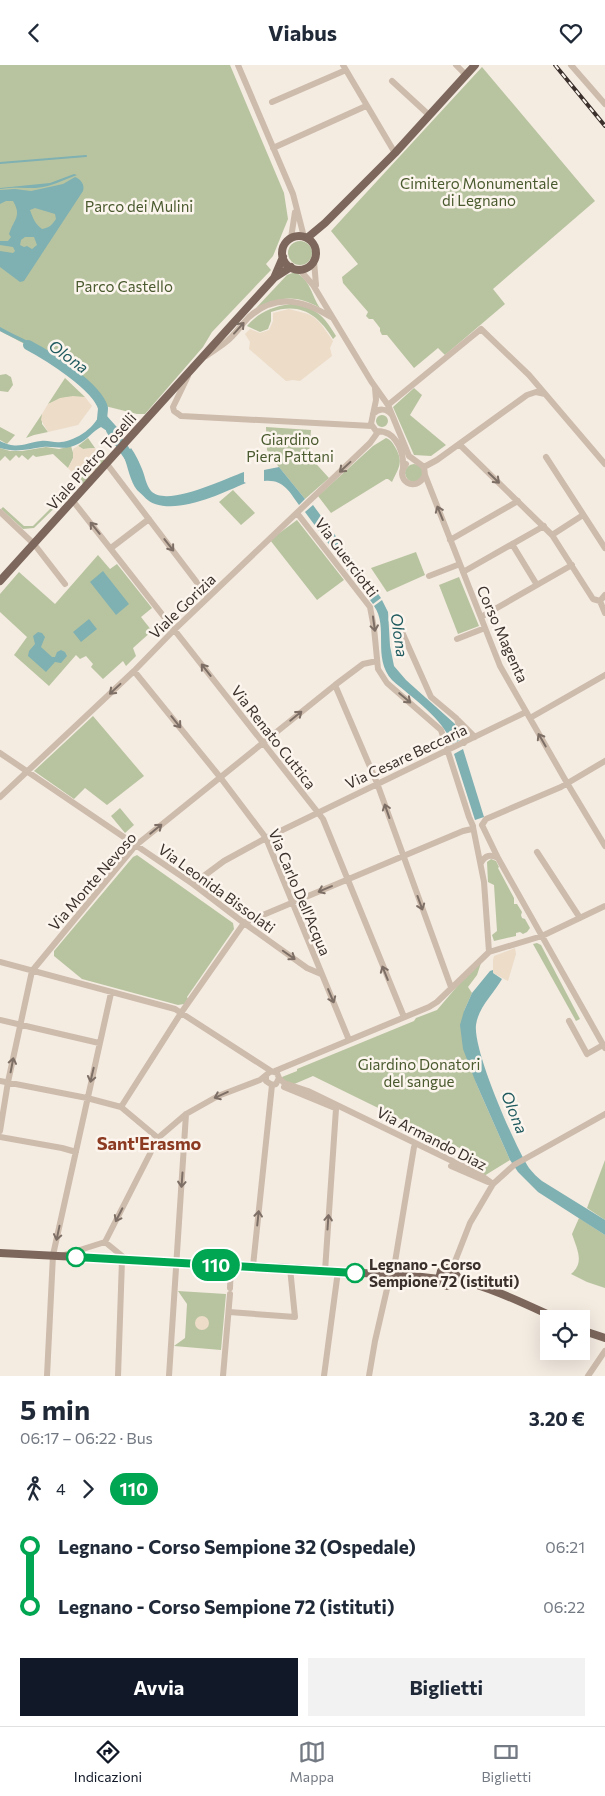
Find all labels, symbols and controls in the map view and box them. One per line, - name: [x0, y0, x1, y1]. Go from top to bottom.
- icon: back: [20, 19, 48, 47]
- text: Viabus: [268, 19, 337, 46]
- icon: heart: [557, 19, 585, 47]
- park label: Cimitero Monumentale di Legnano: [400, 174, 558, 209]
- park label: Parco dei Mulini: [85, 197, 193, 215]
- park label: Parco Castello: [75, 277, 173, 295]
- one-way arrow: [233, 322, 245, 335]
- water label: Olona: [46, 335, 92, 377]
- street label: Viale Pietro Toselli: [43, 409, 139, 513]
- park label: Giardino Piera Pattani: [246, 430, 334, 465]
- one-way arrow: [339, 461, 352, 473]
- one-way arrow: [488, 472, 500, 484]
- one-way arrow: [434, 506, 444, 521]
- street label: Via Guerciotti: [311, 514, 383, 600]
- one-way arrow: [89, 522, 100, 535]
- one-way arrow: [163, 538, 174, 551]
- street label: Viale Gorizia: [145, 570, 219, 642]
- street label: Corso Magenta: [474, 583, 532, 685]
- water label: Olona: [388, 612, 412, 658]
- one-way arrow: [369, 615, 379, 631]
- one-way arrow: [200, 664, 211, 677]
- street label: Via Renato Cuttica: [228, 682, 320, 792]
- one-way arrow: [108, 683, 121, 695]
- one-way arrow: [398, 693, 411, 704]
- one-way arrow: [289, 711, 302, 722]
- one-way arrow: [170, 716, 181, 729]
- street label: Via Cesare Beccaria: [342, 720, 470, 792]
- one-way arrow: [537, 734, 547, 748]
- one-way arrow: [382, 804, 391, 820]
- one-way arrow: [149, 824, 162, 835]
- street label: Via Carlo Dell'Acqua: [265, 826, 335, 958]
- street label: Via Monte Nevoso: [44, 828, 140, 934]
- street label: Via Leonida Bissolati: [155, 840, 279, 936]
- one-way arrow: [318, 885, 333, 894]
- one-way arrow: [416, 895, 425, 910]
- one-way arrow: [282, 950, 296, 960]
- one-way arrow: [380, 965, 389, 981]
- one-way arrow: [326, 988, 336, 1003]
- park label: Giardino Donatori del sangue: [358, 1055, 480, 1090]
- one-way arrow: [7, 1058, 17, 1074]
- one-way arrow: [87, 1066, 96, 1082]
- water label: Olona: [498, 1088, 532, 1136]
- one-way arrow: [214, 1091, 229, 1101]
- street label: Via Armando Diaz: [374, 1102, 490, 1174]
- district label: Sant'Erasmo: [97, 1132, 202, 1154]
- one-way arrow: [178, 1172, 187, 1188]
- one-way arrow: [114, 1207, 124, 1222]
- one-way arrow: [253, 1210, 263, 1226]
- one-way arrow: [324, 1214, 333, 1230]
- one-way arrow: [53, 1225, 62, 1241]
- unlabelled marker: [66, 1247, 86, 1267]
- line badge: 110: [187, 1249, 245, 1281]
- text: 110: [202, 1254, 230, 1276]
- place label: Legnano - Corso Sempione 72 (istituti): [369, 1255, 519, 1290]
- marker: Legnano - Corso Sempione 72 (istituti): [345, 1263, 365, 1283]
- map controls: [540, 1310, 590, 1360]
- button: locate: [540, 1310, 590, 1360]
- text: 5 min: [20, 1392, 90, 1426]
- text: 3.20 €: [529, 1407, 585, 1430]
- text: 06:17 – 06:22 · Bus: [20, 1428, 153, 1447]
- icon: walk: [20, 1475, 48, 1503]
- icon: forward: [74, 1475, 102, 1503]
- text: 110: [120, 1478, 148, 1500]
- text: 4: [56, 1479, 66, 1498]
- text: Legnano - Corso Sempione 32 (Ospedale): [58, 1535, 416, 1558]
- text: 06:21: [545, 1537, 585, 1556]
- text: Legnano - Corso Sempione 72 (istituti): [58, 1595, 395, 1618]
- text: 06:22: [543, 1597, 585, 1616]
- button: Avvia: [20, 1658, 298, 1716]
- button: Biglietti: [308, 1658, 585, 1716]
- tab: Indicazioni: [74, 1738, 142, 1785]
- tab: Mappa: [290, 1738, 334, 1785]
- tab: Biglietti: [482, 1738, 531, 1785]

